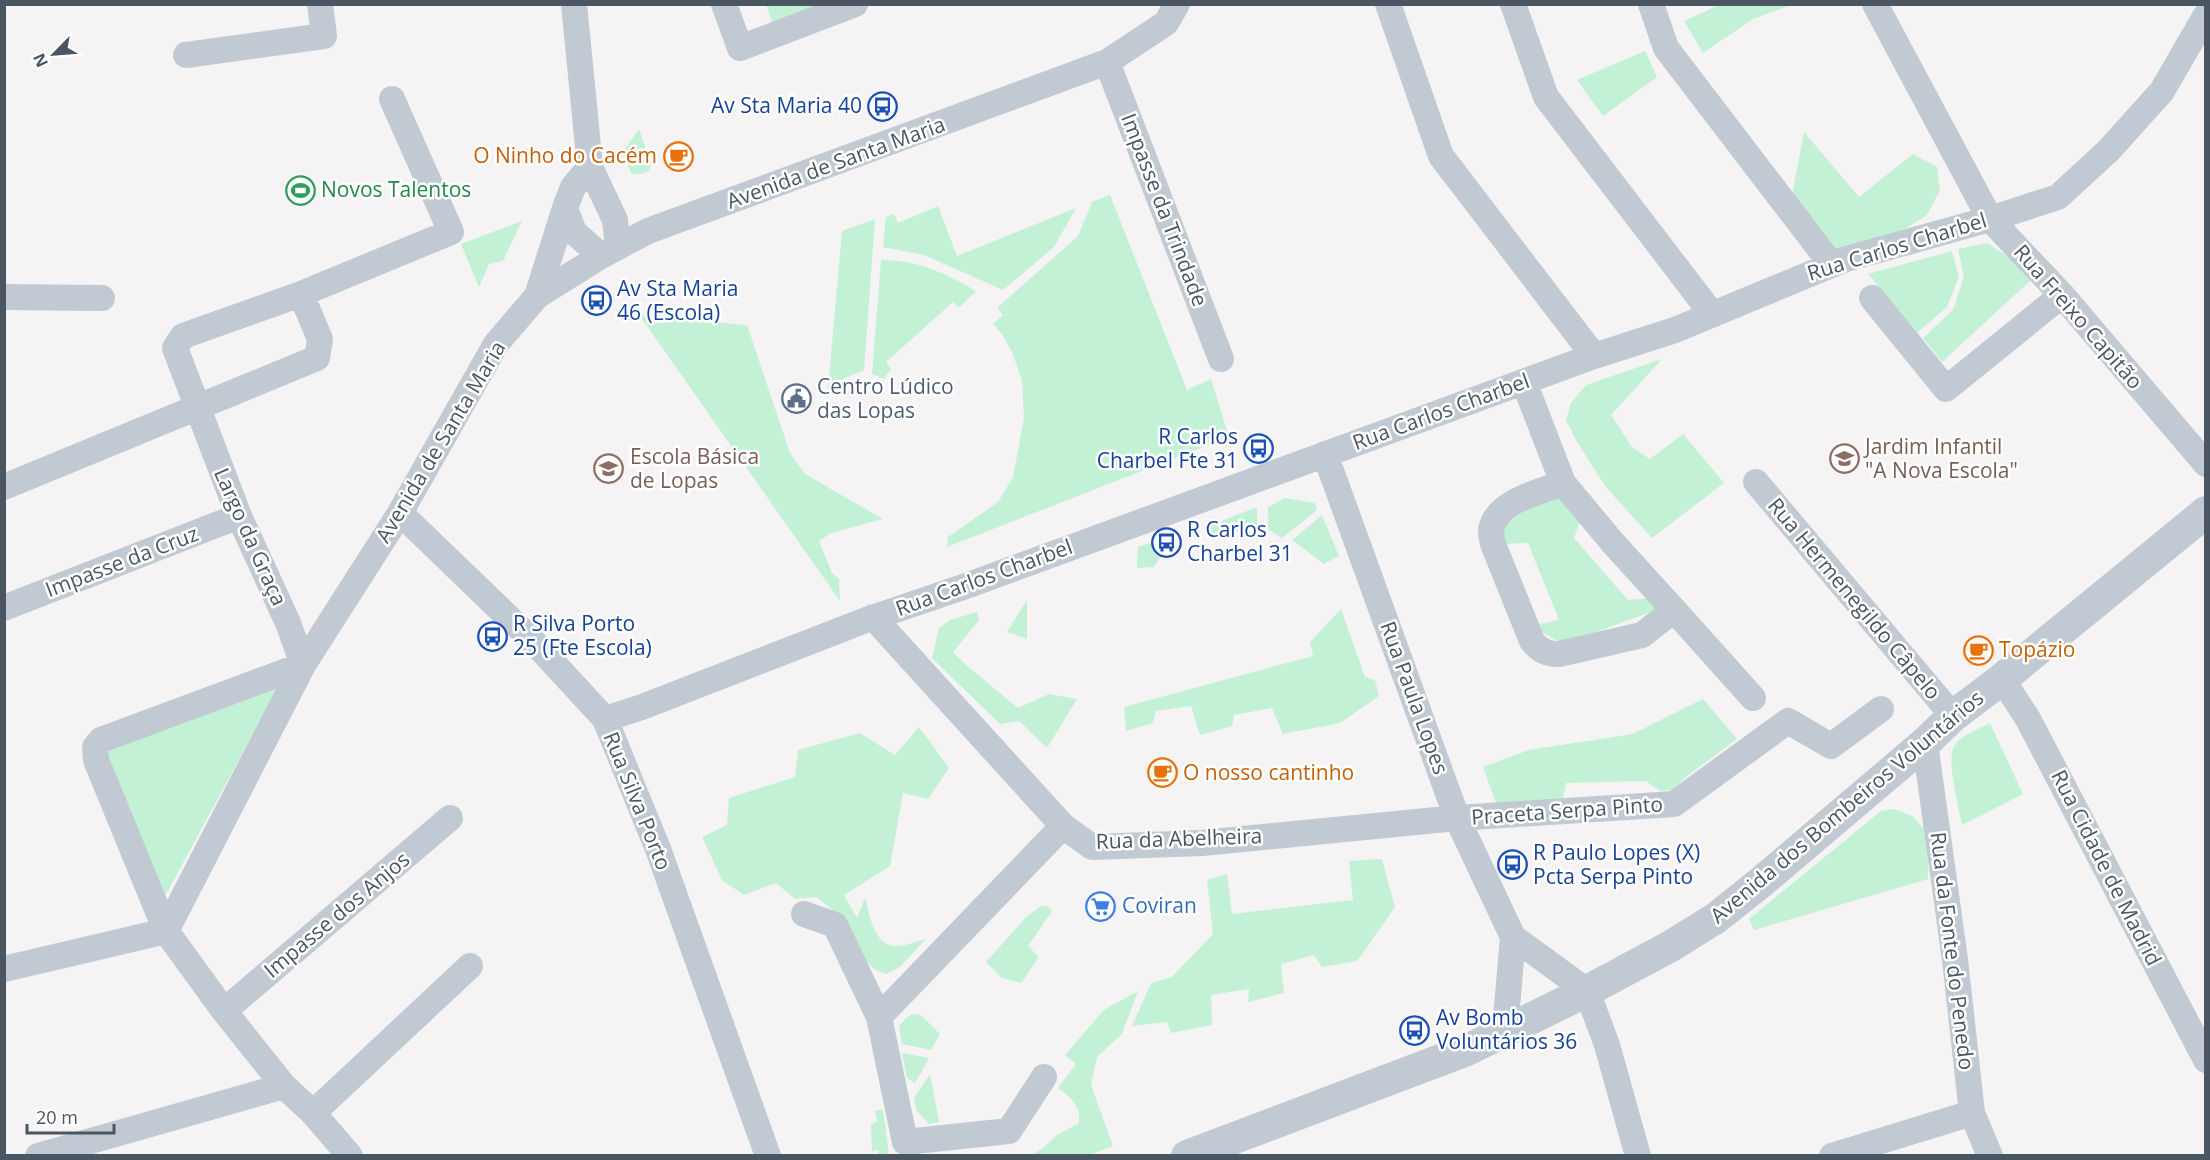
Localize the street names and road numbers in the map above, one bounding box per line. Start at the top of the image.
street label: Avenida de Santa Maria [723,109,949,215]
street label: Impasse da Trindade [1115,109,1215,310]
street label: Rua Carlos Charbel [1804,205,1990,287]
street label: Rua Freixo Capitão [2008,238,2149,395]
street label: Avenida de Santa Maria [369,335,512,548]
street label: Rua Carlos Charbel [1348,366,1533,456]
street label: Largo da Graça [208,463,294,610]
street label: Rua Hermenegildo Câpelo [1762,492,1947,705]
street label: Impasse da Cruz [41,519,202,603]
street label: Rua Carlos Charbel [891,532,1076,622]
street label: Rua Paula Lopes [1374,617,1456,778]
street label: Avenida dos Bombeiros Voluntários [1704,683,1989,929]
street label: Rua Silva Porto [597,727,678,874]
street label: Rua Cidade de Madrid [2045,765,2168,970]
street label: Praceta Serpa Pinto [1470,789,1664,831]
street label: Rua da Abelheira [1095,821,1263,855]
street label: Rua da Fonte do Penedo [1925,830,1981,1071]
street label: Impasse dos Anjos [258,845,415,983]

